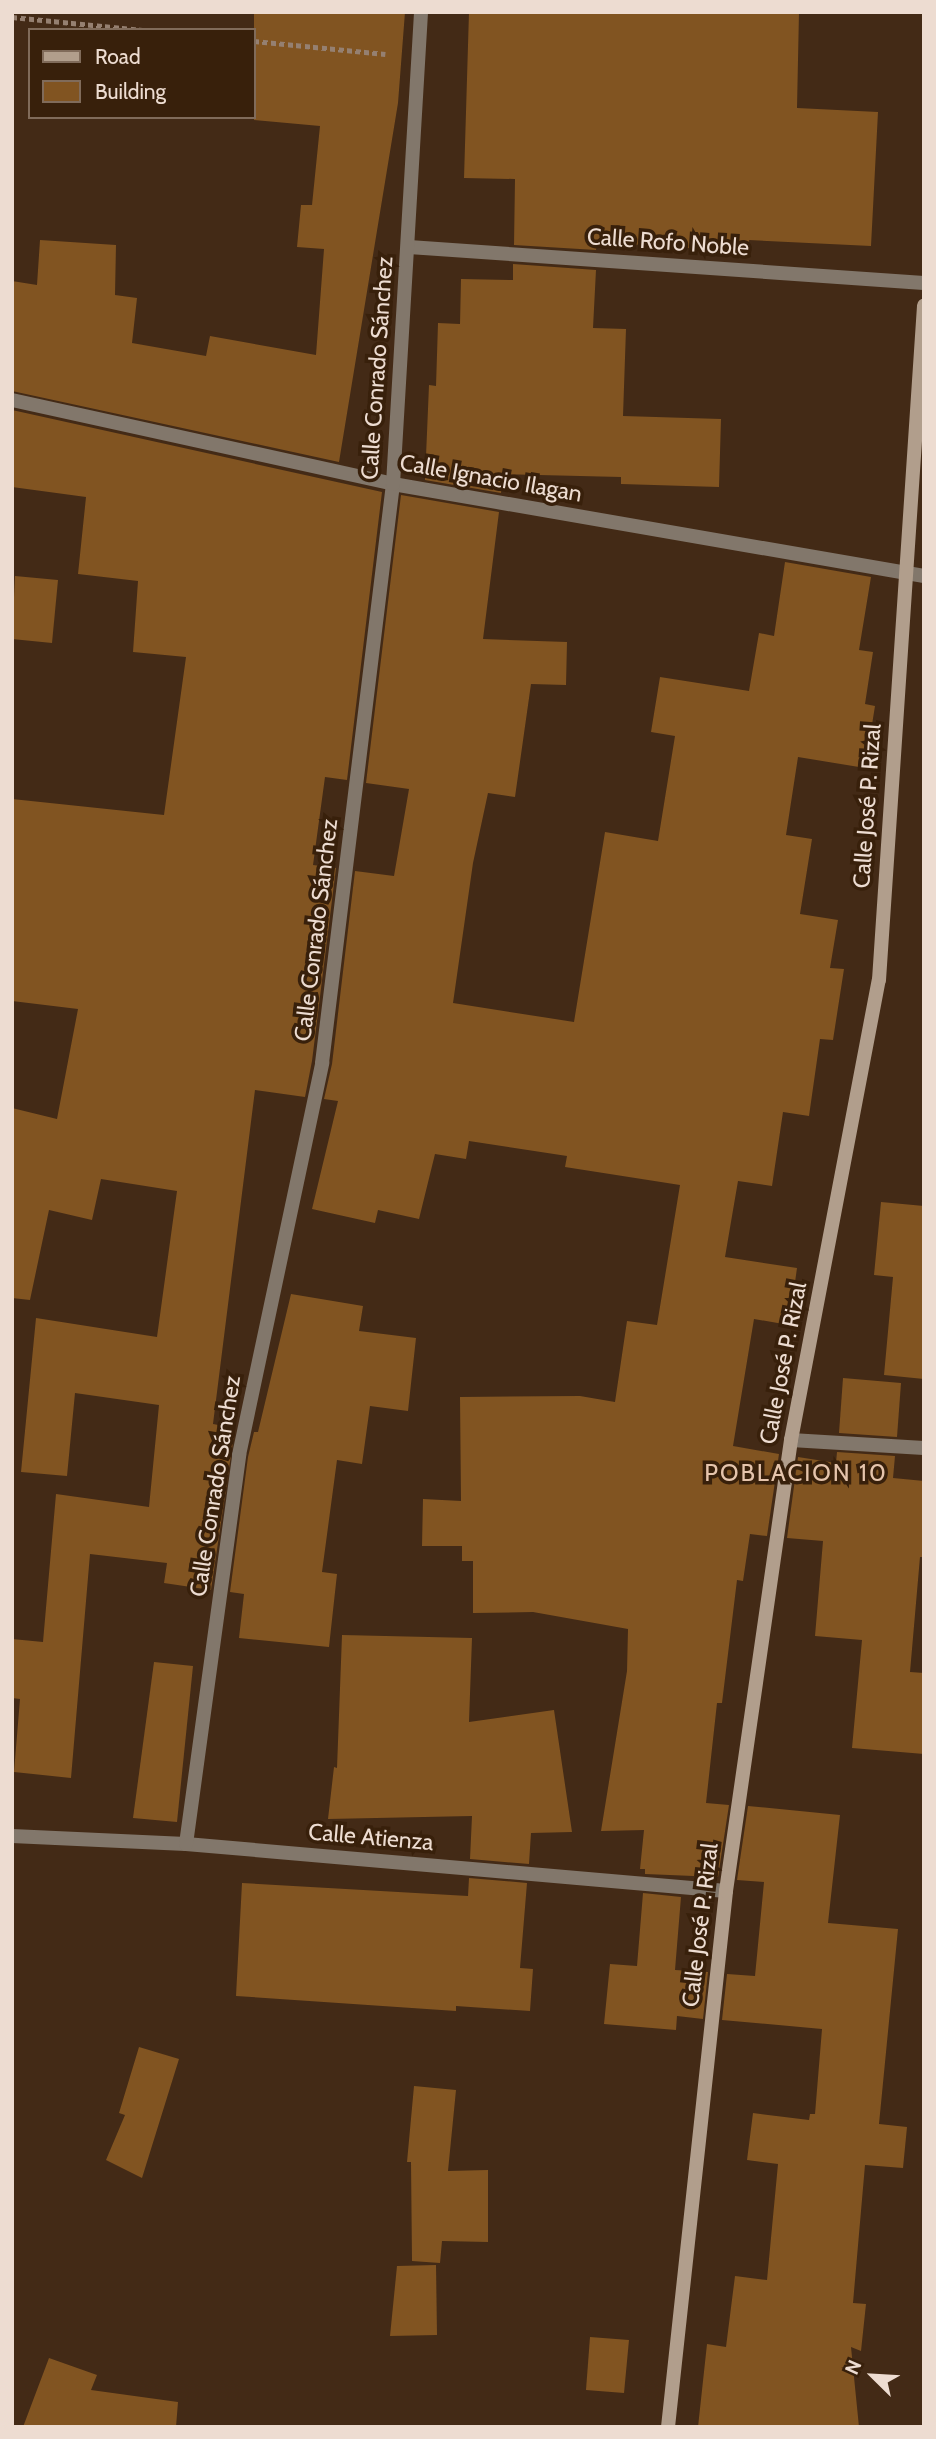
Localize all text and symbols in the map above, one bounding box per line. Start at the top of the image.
legend [28,28,256,119]
text: Road [95,44,141,69]
text: Building [95,79,166,104]
street label: Calle Rofo Noble [586,223,750,261]
street label: Calle Conrado Sánchez [355,255,399,481]
street label: Calle Ignacio Ilagan [398,448,584,508]
street label: Calle José P. Rizal [847,723,887,889]
street label: Calle Conrado Sánchez [289,817,343,1043]
street label: Calle José P. Rizal [754,1280,812,1446]
street label: Calle Conrado Sánchez [184,1373,246,1599]
district label: POBLACION 10 [706,1459,886,1487]
street label: Calle Atienza [307,1818,435,1856]
street label: Calle José P. Rizal [676,1842,724,2008]
north arrow [838,2341,908,2411]
text: N [840,2356,867,2378]

